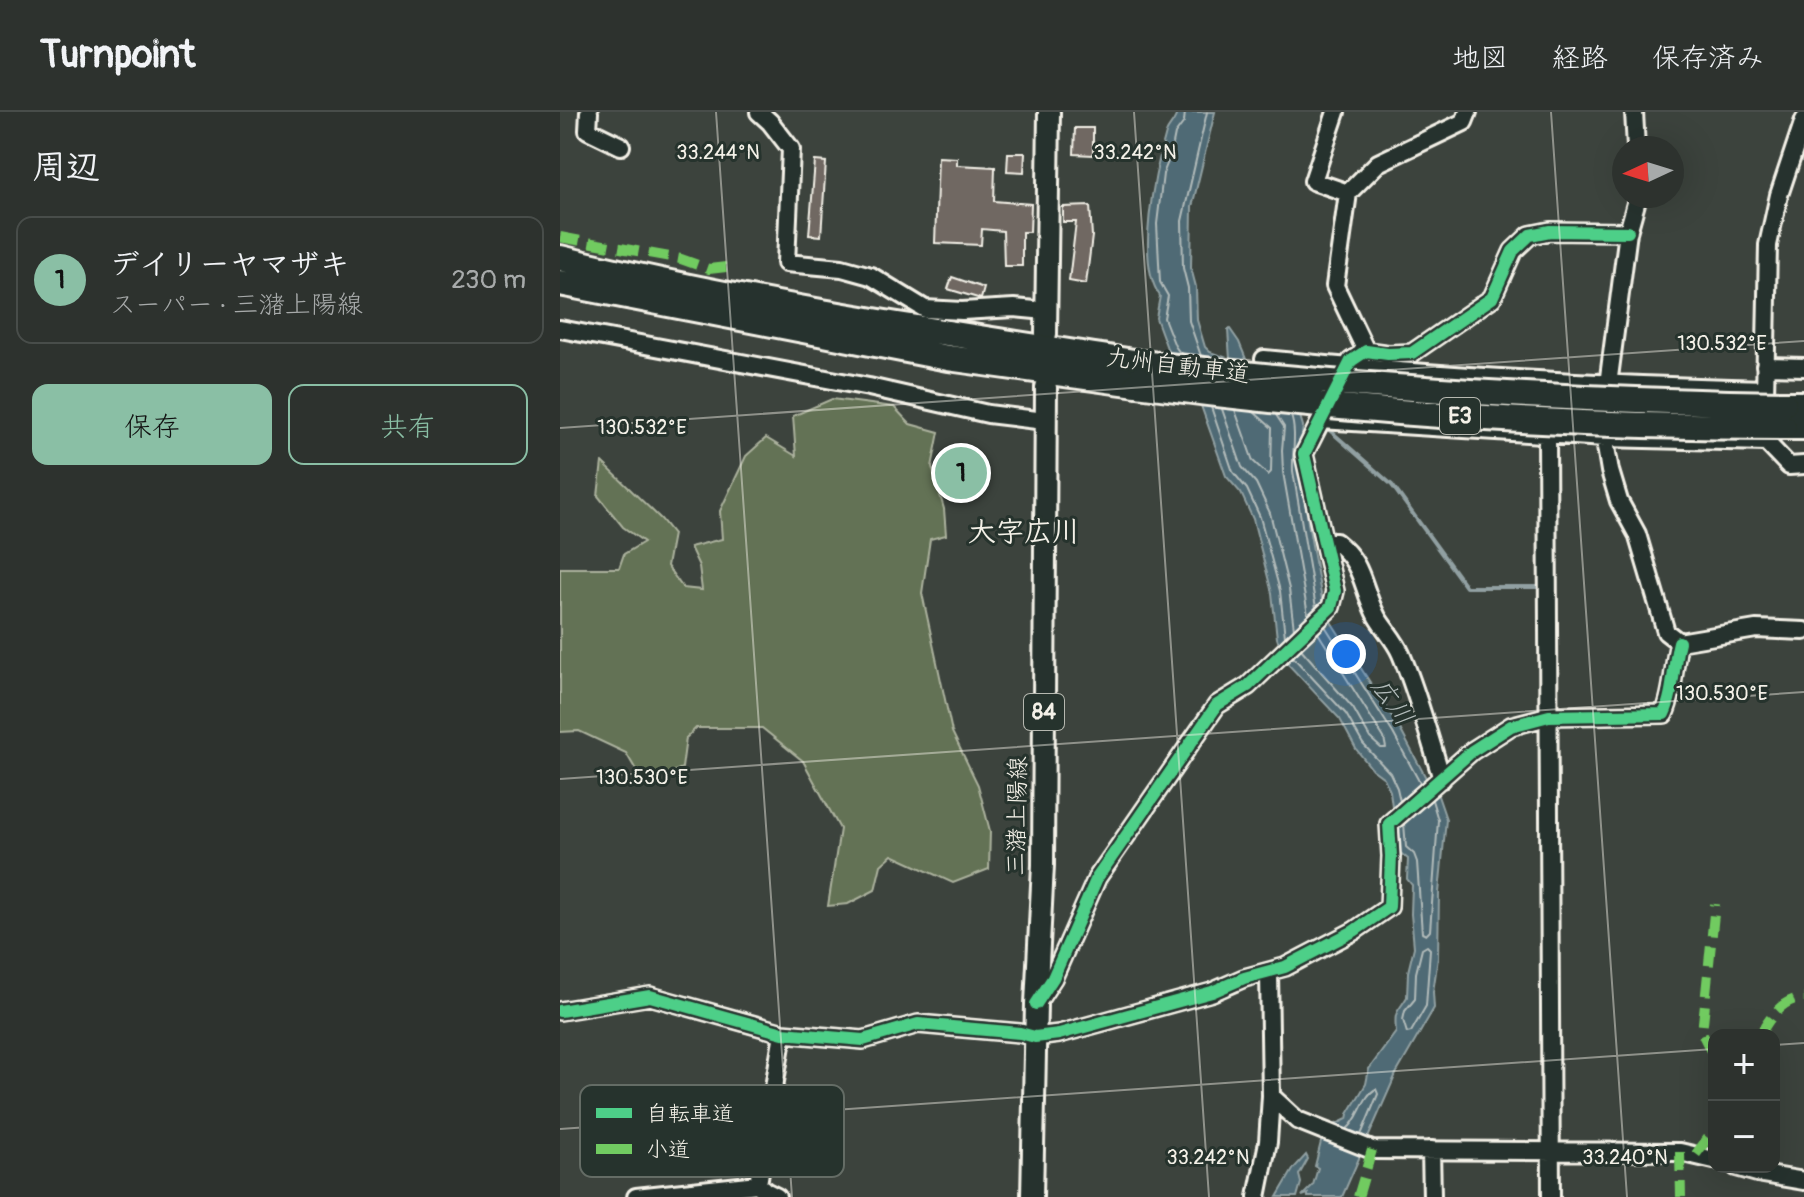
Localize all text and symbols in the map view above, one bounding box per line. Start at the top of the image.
text: Turnpoint [40,31,195,79]
text: 地図 [1452,41,1508,76]
text: 経路 [1552,41,1608,76]
text: 保存済み [1652,41,1764,76]
north arrow [1612,136,1684,208]
text: 33.244°N [676,140,760,165]
text: 33.242°N [1094,140,1176,165]
text: 周辺 [32,146,100,189]
text: デイリーヤマザキ [110,246,349,283]
text: 1 [55,264,65,296]
text: 230 m [451,264,526,296]
text: スーパー · 三潴上陽線 [110,289,363,321]
text: 130.532°E [1677,331,1767,356]
street label: 九州自動車道 [1105,343,1251,389]
button: 保存 [32,384,272,465]
button: 共有 [288,384,528,465]
road number: E3 [1440,398,1480,434]
text: 130.532°E [597,415,687,440]
pin: 1 [935,443,987,503]
district label: 大字広川 [968,515,1080,550]
your location [1326,634,1366,674]
water label: 広川 [1364,672,1420,732]
text: 130.530°E [1676,681,1768,706]
road number: 84 [1024,694,1064,730]
street label: 三潴上陽線 [1001,756,1033,876]
text: 130.530°E [596,765,688,790]
map controls [1708,1029,1780,1173]
button: + [1708,1029,1780,1101]
legend [580,1085,844,1177]
text: 自転車道 [646,1100,734,1128]
button: − [1708,1101,1780,1173]
text: 小道 [646,1136,690,1164]
text: 33.242°N [1167,1145,1249,1170]
text: 33.240°N [1582,1145,1668,1170]

